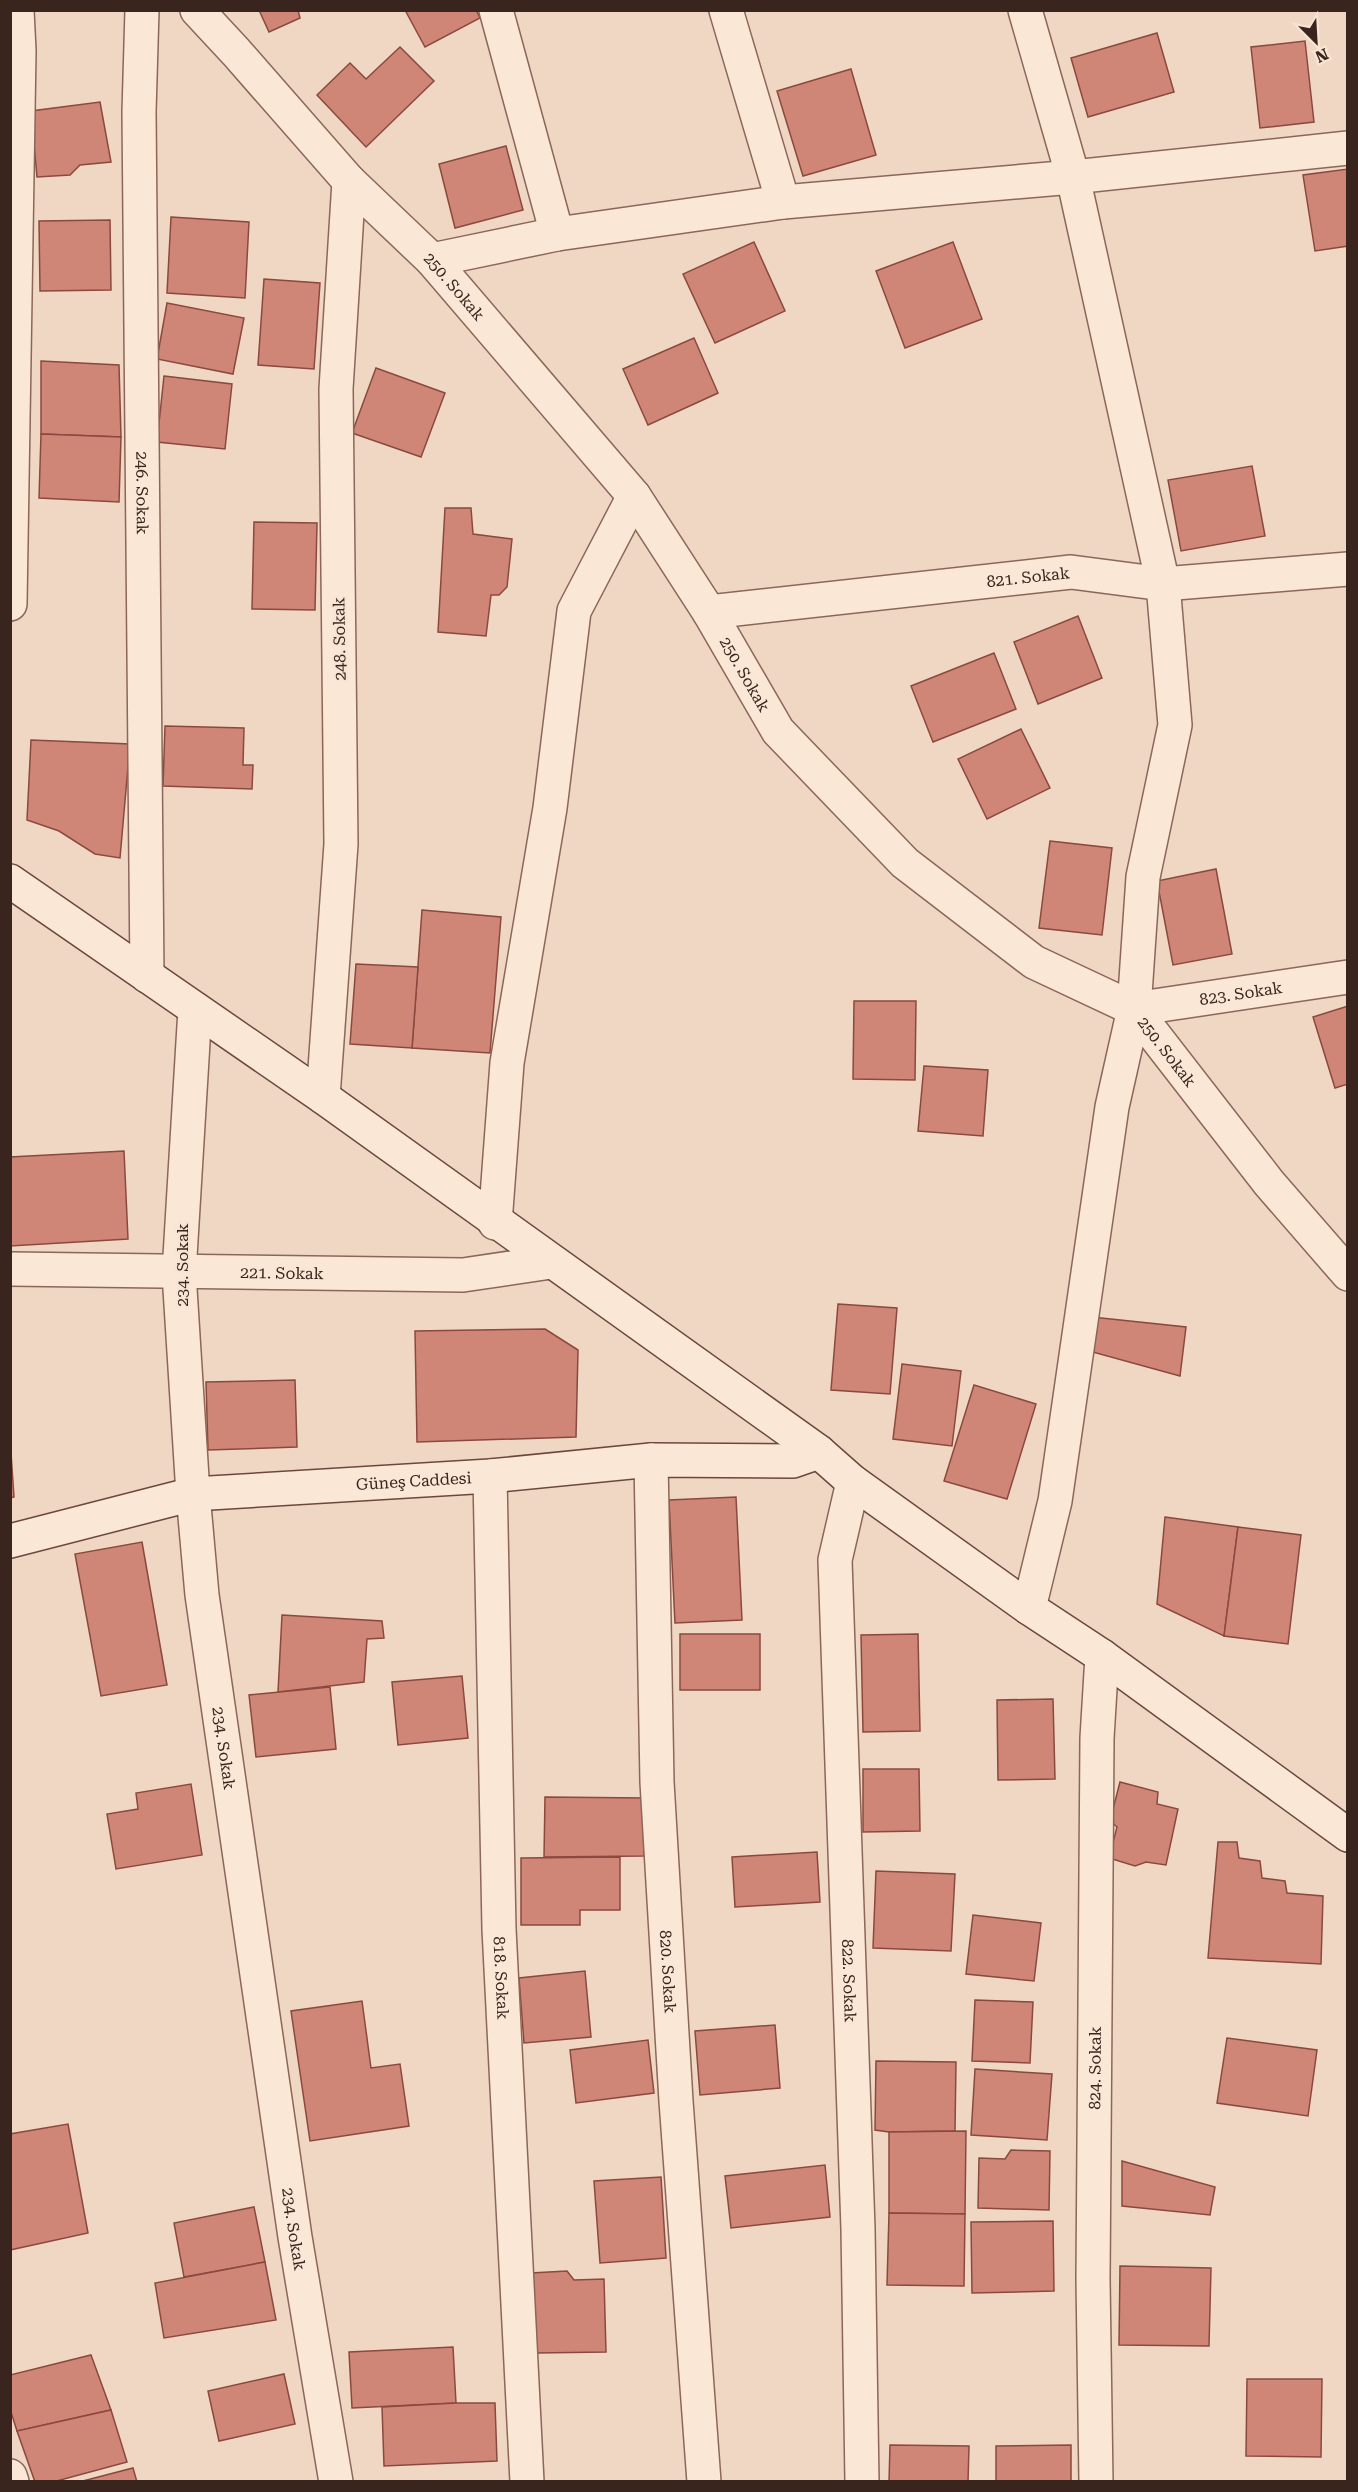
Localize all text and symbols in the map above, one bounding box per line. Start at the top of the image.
north arrow [1286,12,1346,72]
text: N [1312,44,1331,66]
street label: 250. Sokak [420,249,489,325]
street label: 246. Sokak [132,451,152,535]
street label: 821. Sokak [986,563,1071,591]
street label: 248. Sokak [329,597,350,681]
street label: 250. Sokak [715,633,774,715]
street label: 823. Sokak [1198,978,1284,1009]
street label: 250. Sokak [1134,1013,1200,1091]
street label: 234. Sokak [173,1223,192,1307]
street label: 221. Sokak [240,1263,324,1283]
street label: Güneş Caddesi [355,1468,472,1494]
street label: 234. Sokak [208,1705,239,1791]
street label: 820. Sokak [656,1929,680,2014]
street label: 818. Sokak [489,1936,513,2020]
street label: 822. Sokak [838,1939,860,2023]
street label: 824. Sokak [1085,2026,1105,2110]
street label: 234. Sokak [278,2186,309,2272]

